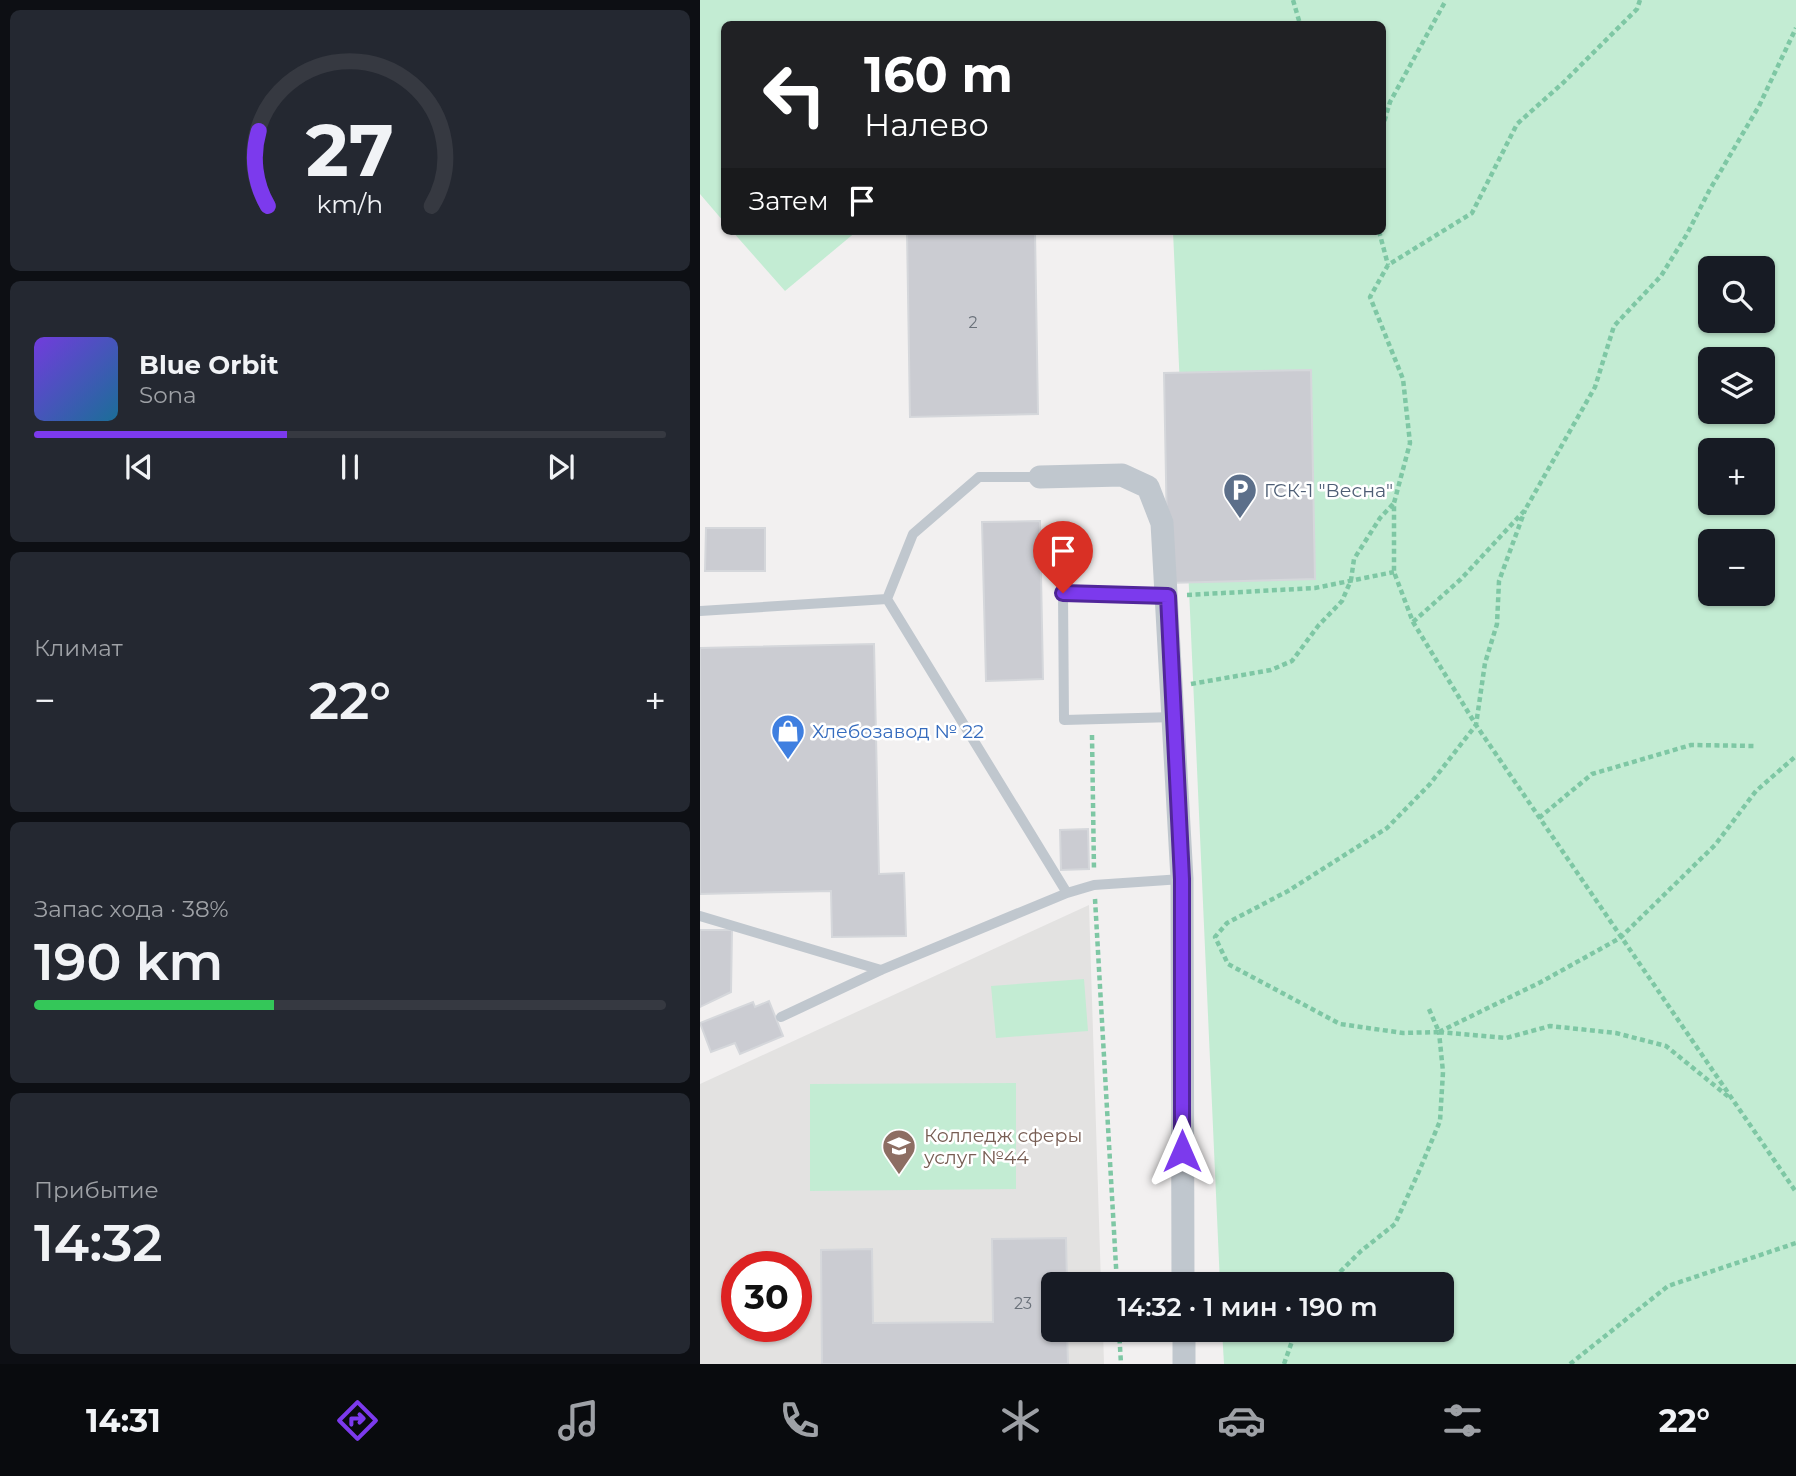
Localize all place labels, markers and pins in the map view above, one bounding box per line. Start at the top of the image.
parking icon: ГСК-1 "Весна" [1221,471,1259,520]
place label: ГСК-1 "Весна" [1264,479,1393,502]
pin [1033,521,1093,593]
shop icon: Хлебозавод № 22 [769,712,807,761]
place label: Хлебозавод № 22 [812,720,984,743]
place label: Колледж сферы услуг №44 [923,1124,1083,1169]
school or university icon: Колледж сферы услуг №44 [880,1127,918,1176]

